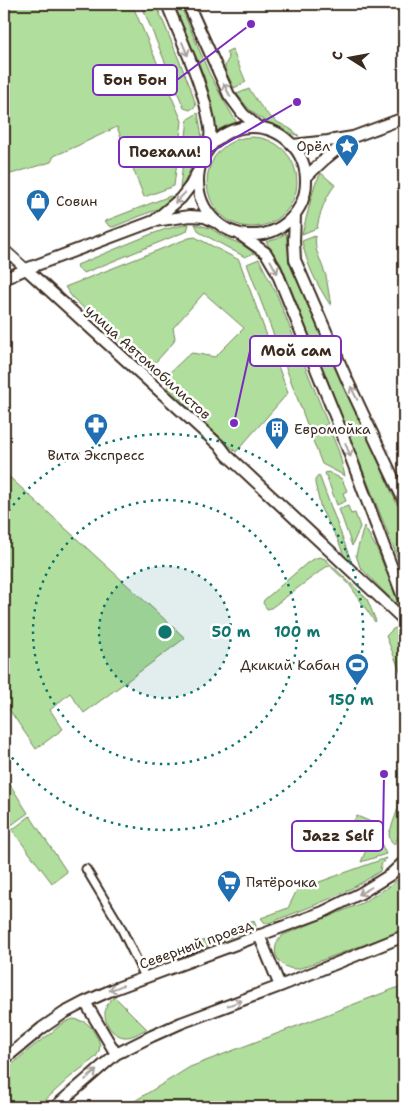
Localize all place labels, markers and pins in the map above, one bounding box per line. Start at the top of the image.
callout: Бон Бон [93,65,177,95]
place icon: Орёл [334,133,360,167]
callout: Поехали! [119,137,211,167]
place label: Орёл [296,137,330,155]
shop icon: Совин [25,188,51,222]
place label: Совин [56,192,98,210]
callout: Мой сам [250,336,341,366]
pharmacy icon: Вита Экспресс [83,412,109,446]
building icon: Евромойка [264,416,290,450]
place label: Евромойка [294,420,371,438]
place label: Вита Экспресс [47,446,145,464]
centre of rings [156,623,174,641]
sports icon: Дкикий Кабан [344,652,370,686]
place label: Дкикий Кабан [240,656,340,674]
callout: Jazz Self [292,821,383,851]
supermarket icon: Пятёрочка [216,869,242,903]
place label: Пятёрочка [246,873,317,891]

